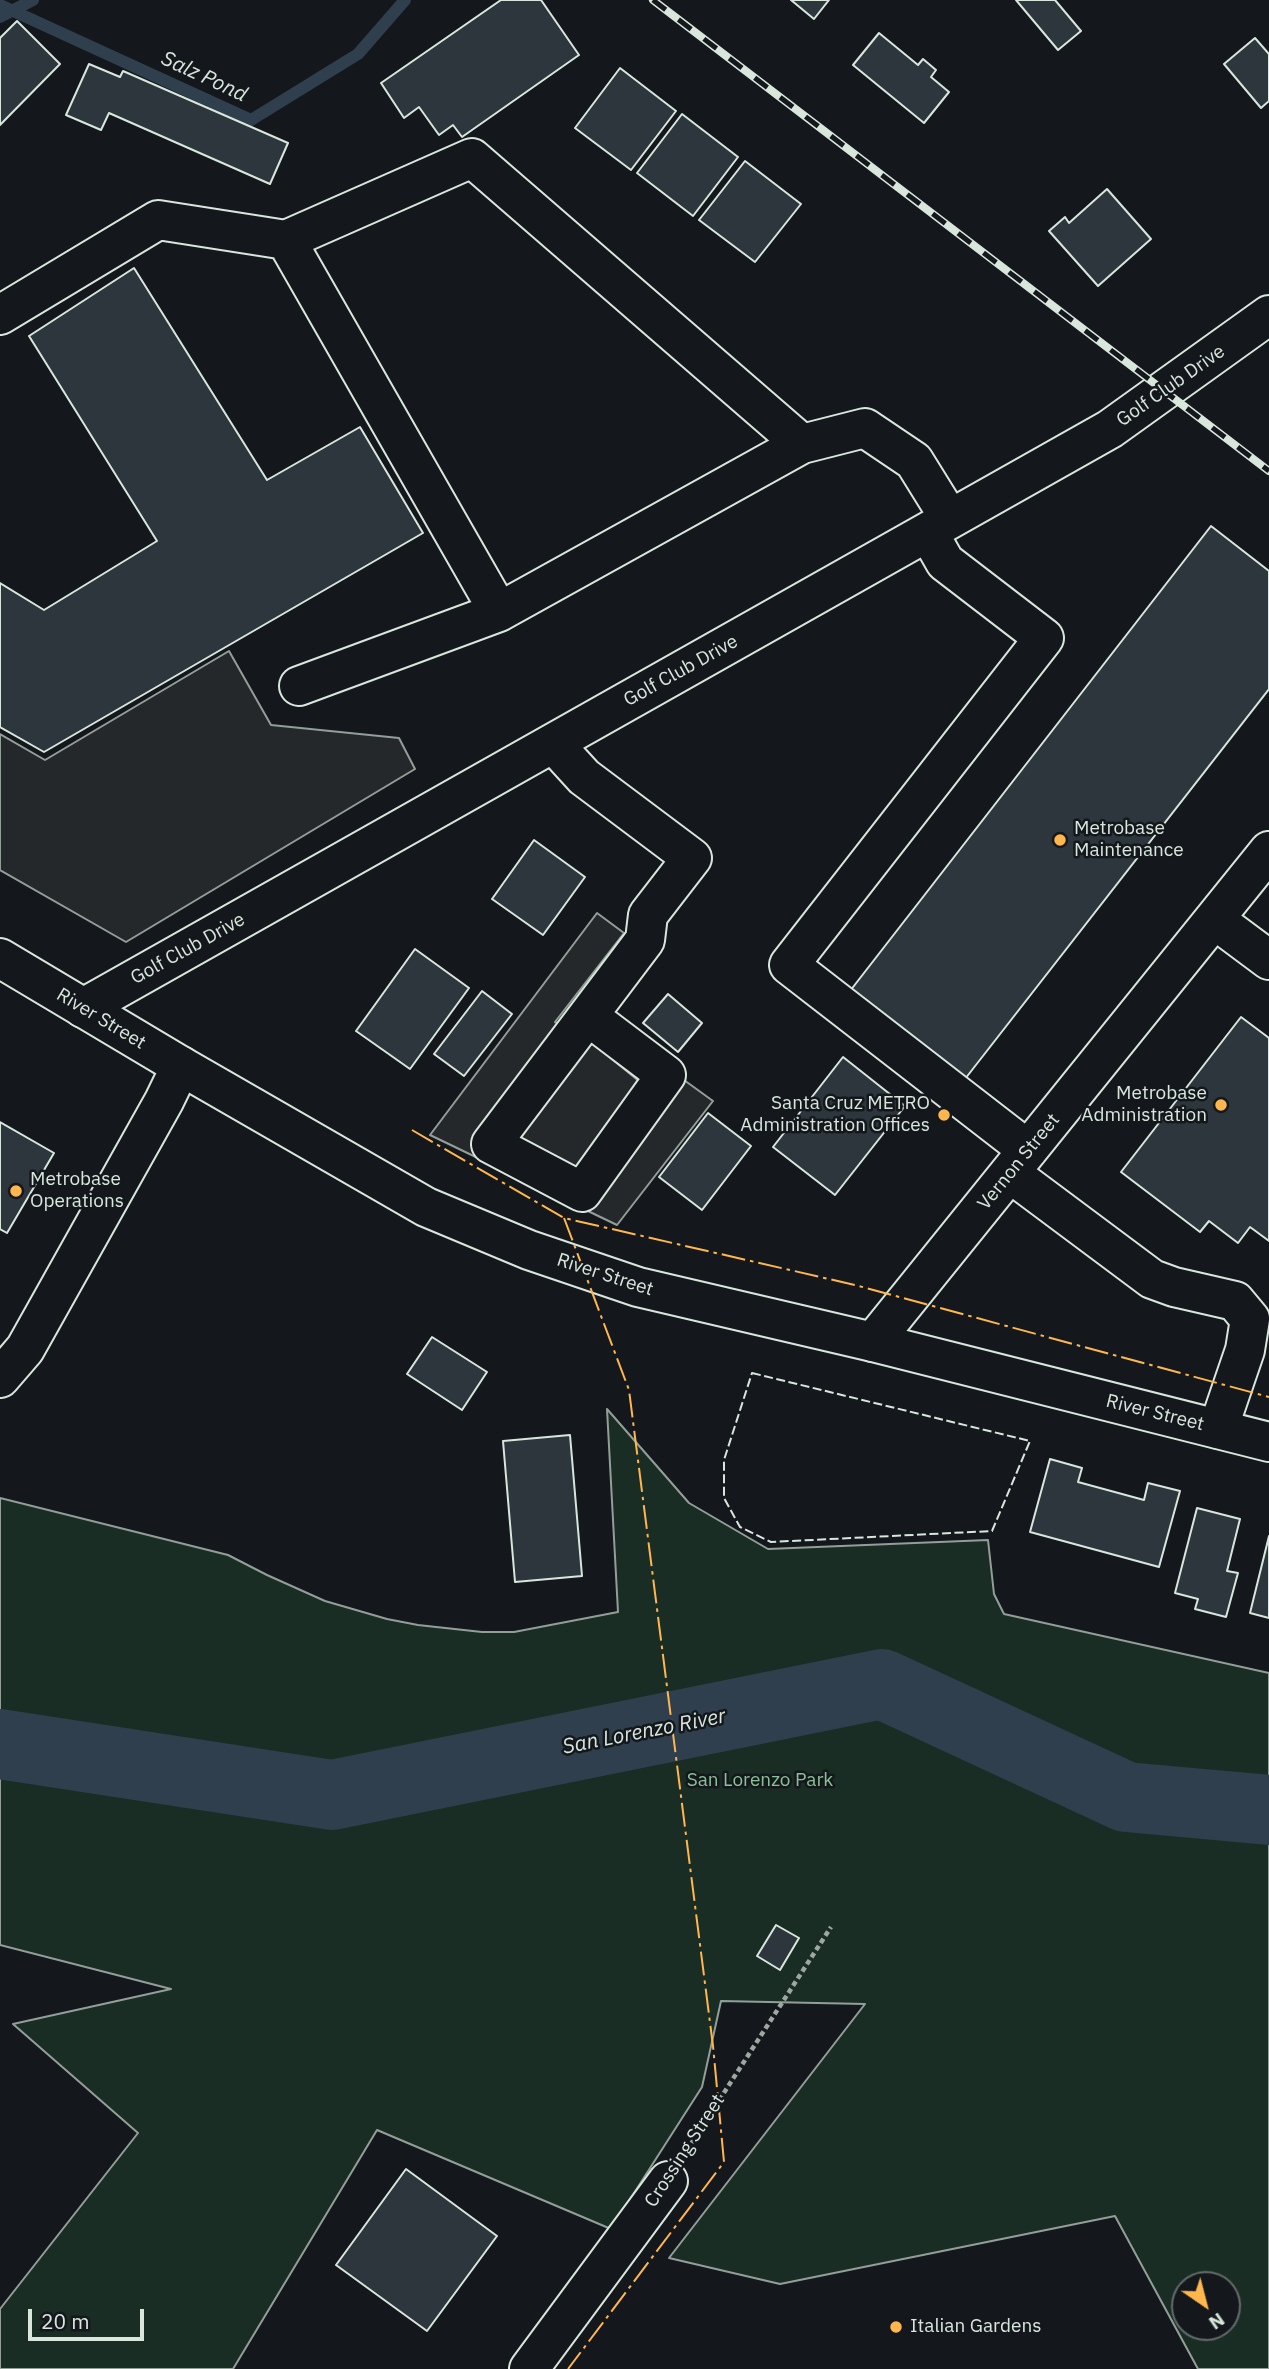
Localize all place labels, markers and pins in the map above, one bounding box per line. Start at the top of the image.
place label: Metrobase Maintenance [1074,818,1184,862]
marker: Metrobase Maintenance [1052,832,1068,848]
place label: Metrobase Administration [1081,1083,1207,1127]
place label: Santa Cruz METRO Administration Offices [740,1093,930,1137]
marker: Metrobase Administration [1213,1097,1229,1113]
marker: Santa Cruz METRO Administration Offices [936,1107,952,1123]
place label: Metrobase Operations [30,1169,124,1213]
marker: Metrobase Operations [8,1183,24,1199]
place label: Italian Gardens [910,2316,1041,2338]
marker: Italian Gardens [888,2319,904,2335]

